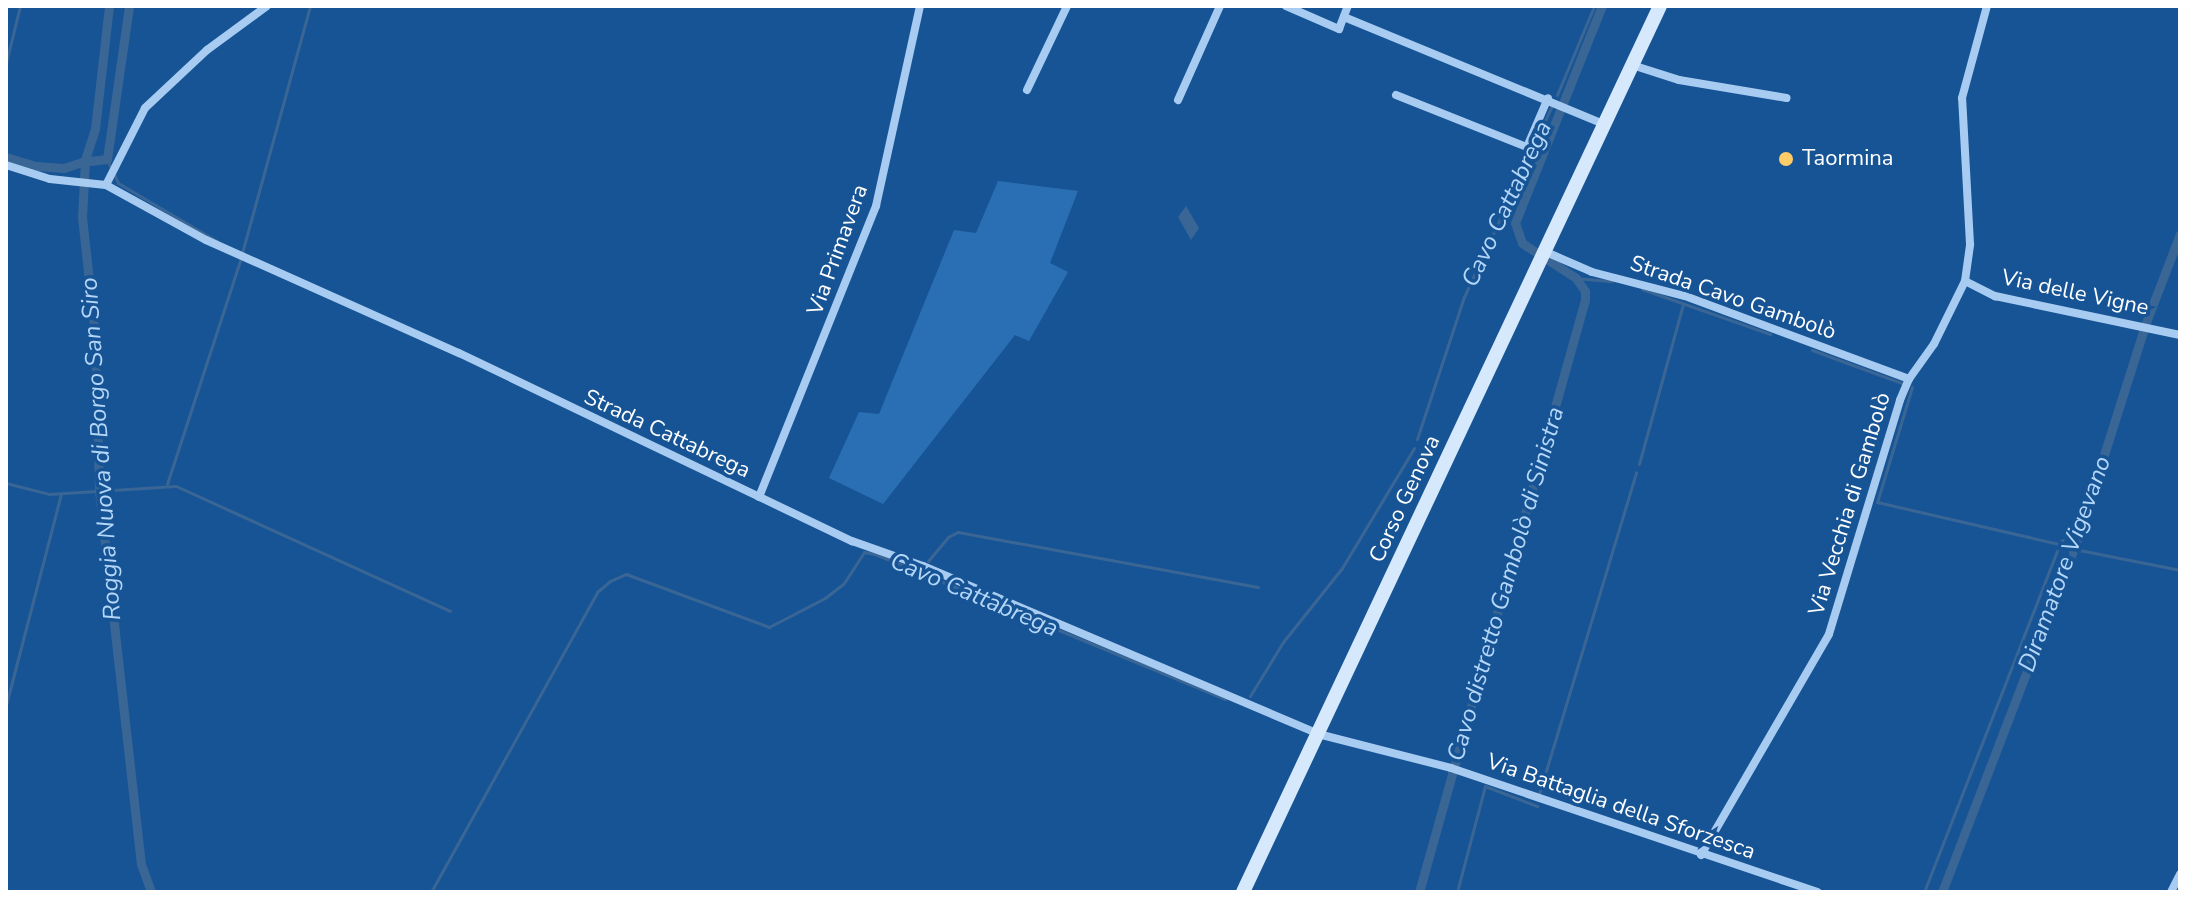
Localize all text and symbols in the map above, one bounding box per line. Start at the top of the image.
water label: Cavo Cattabrega [1456,116,1558,292]
place label: Taormina [1802,146,1893,172]
marker: Taormina [1777,150,1795,168]
street label: Via Primavera [802,181,874,319]
street label: Strada Cavo Gambolò [1627,250,1839,346]
street label: Via delle Vigne [1999,265,2151,321]
water label: Roggia Nuova di Borgo San Siro [75,277,127,621]
street label: Strada Cattabrega [580,384,754,484]
street label: Via Vecchia di Gambolò [1803,389,1897,619]
water label: Cavo distretto Gambolò di Sinistra [1442,403,1570,765]
street label: Corso Genova [1364,431,1446,567]
water label: Diramatore Vigevano [2013,452,2117,676]
water label: Cavo Cattabrega [886,547,1062,643]
street label: Via Battaglia della Sforzesca [1483,749,1759,865]

